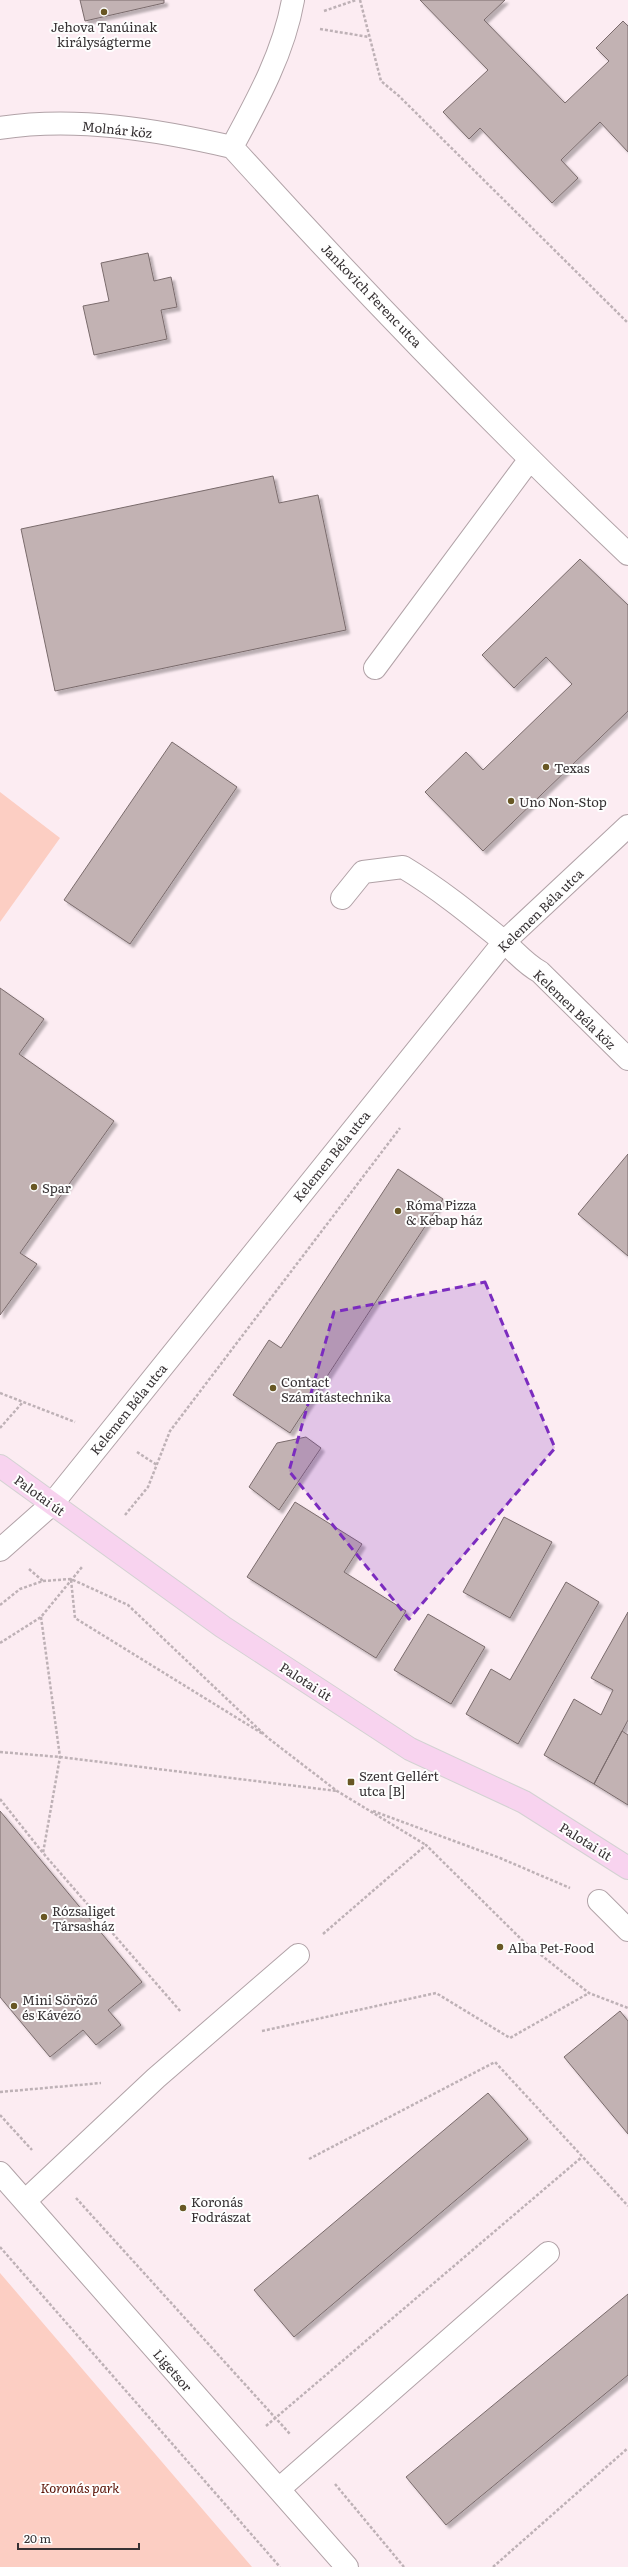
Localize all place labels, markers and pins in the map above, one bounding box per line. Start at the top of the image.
marker: Jehova Tanúinak királyságterme [99,7,109,17]
place label: Jehova Tanúinak királyságterme [51,17,158,51]
place label: Texas [554,758,590,777]
marker: Texas [541,762,551,772]
place label: Uno Non-Stop [519,792,607,811]
marker: Uno Non-Stop [506,796,516,806]
place label: Spar [42,1178,72,1197]
marker: Spar [29,1182,39,1192]
place label: Róma Pizza & Kebap ház [406,1195,482,1229]
marker: Róma Pizza & Kebap ház [393,1206,403,1216]
place label: Contact Számítástechnika [281,1372,391,1406]
marker: Contact Számítástechnika [268,1383,278,1393]
place label: Szent Gellért utca [B] [359,1766,439,1800]
marker: Szent Gellért utca [B] [346,1777,356,1787]
place label: Rózsaliget Társasház [52,1901,116,1935]
marker: Rózsaliget Társasház [39,1912,49,1922]
place label: Alba Pet-Food [508,1938,594,1957]
marker: Alba Pet-Food [495,1942,505,1952]
place label: Mini Söröző és Kávézó [22,1990,98,2024]
marker: Mini Söröző és Kávézó [9,2001,19,2011]
place label: Koronás Fodrászat [191,2192,252,2226]
marker: Koronás Fodrászat [178,2203,188,2213]

